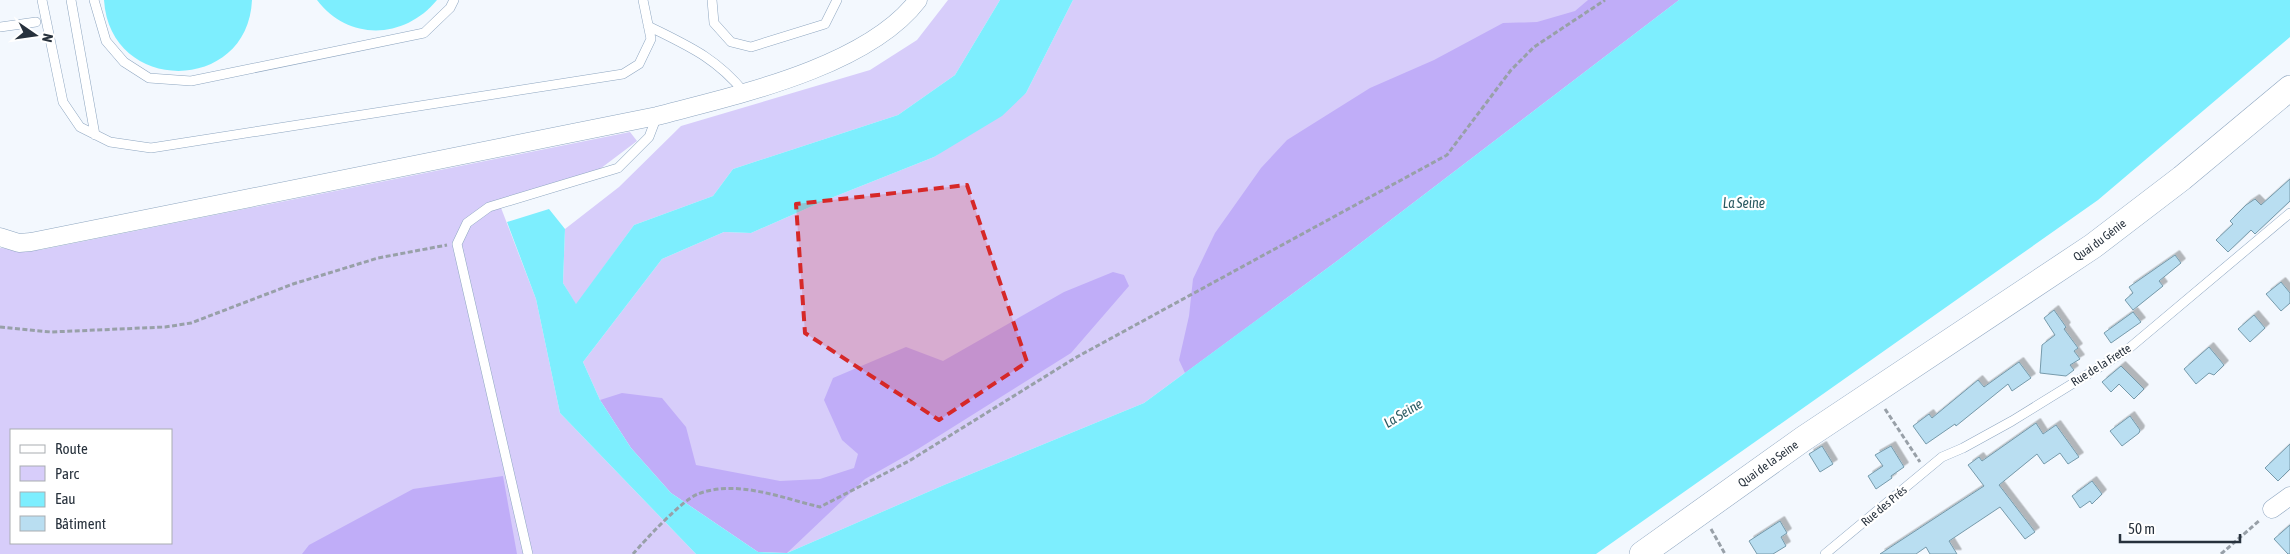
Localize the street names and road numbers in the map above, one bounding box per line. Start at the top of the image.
street label: Quai du Génie [2071,216,2129,264]
street label: Rue de la Frette [2068,341,2134,389]
street label: Quai de la Seine [1735,438,1801,490]
street label: Rue des Prés [1858,483,1910,529]

